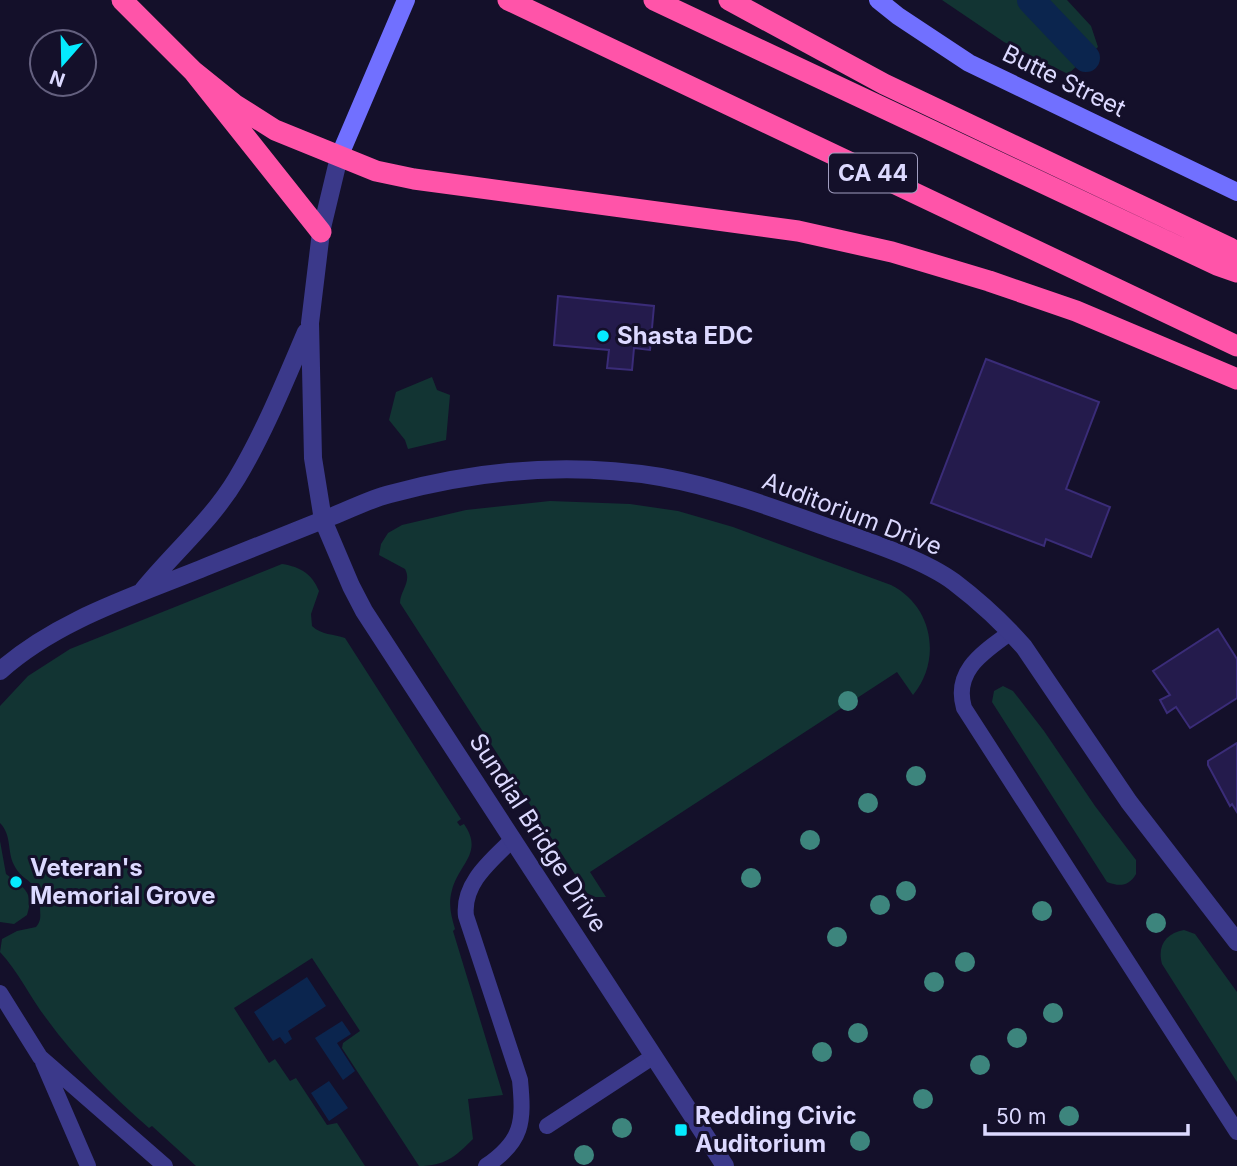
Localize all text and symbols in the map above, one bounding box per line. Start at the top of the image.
north arrow [28,28,98,98]
street label: Butte Street [998,38,1131,123]
text: N [47,65,68,92]
road number: CA 44 [829,154,917,192]
place label: Shasta EDC [617,321,753,350]
marker: Shasta EDC [595,328,611,344]
street label: Auditorium Drive [758,466,946,561]
street label: Sundial Bridge Drive [463,728,613,937]
place label: Veteran's Memorial Grove [30,853,216,910]
marker: Veteran's Memorial Grove [8,874,24,890]
scale bar [985,1092,1188,1136]
place label: Redding Civic Auditorium [695,1101,857,1158]
text: 50 m [996,1104,1046,1129]
marker: Redding Civic Auditorium [673,1122,689,1138]

